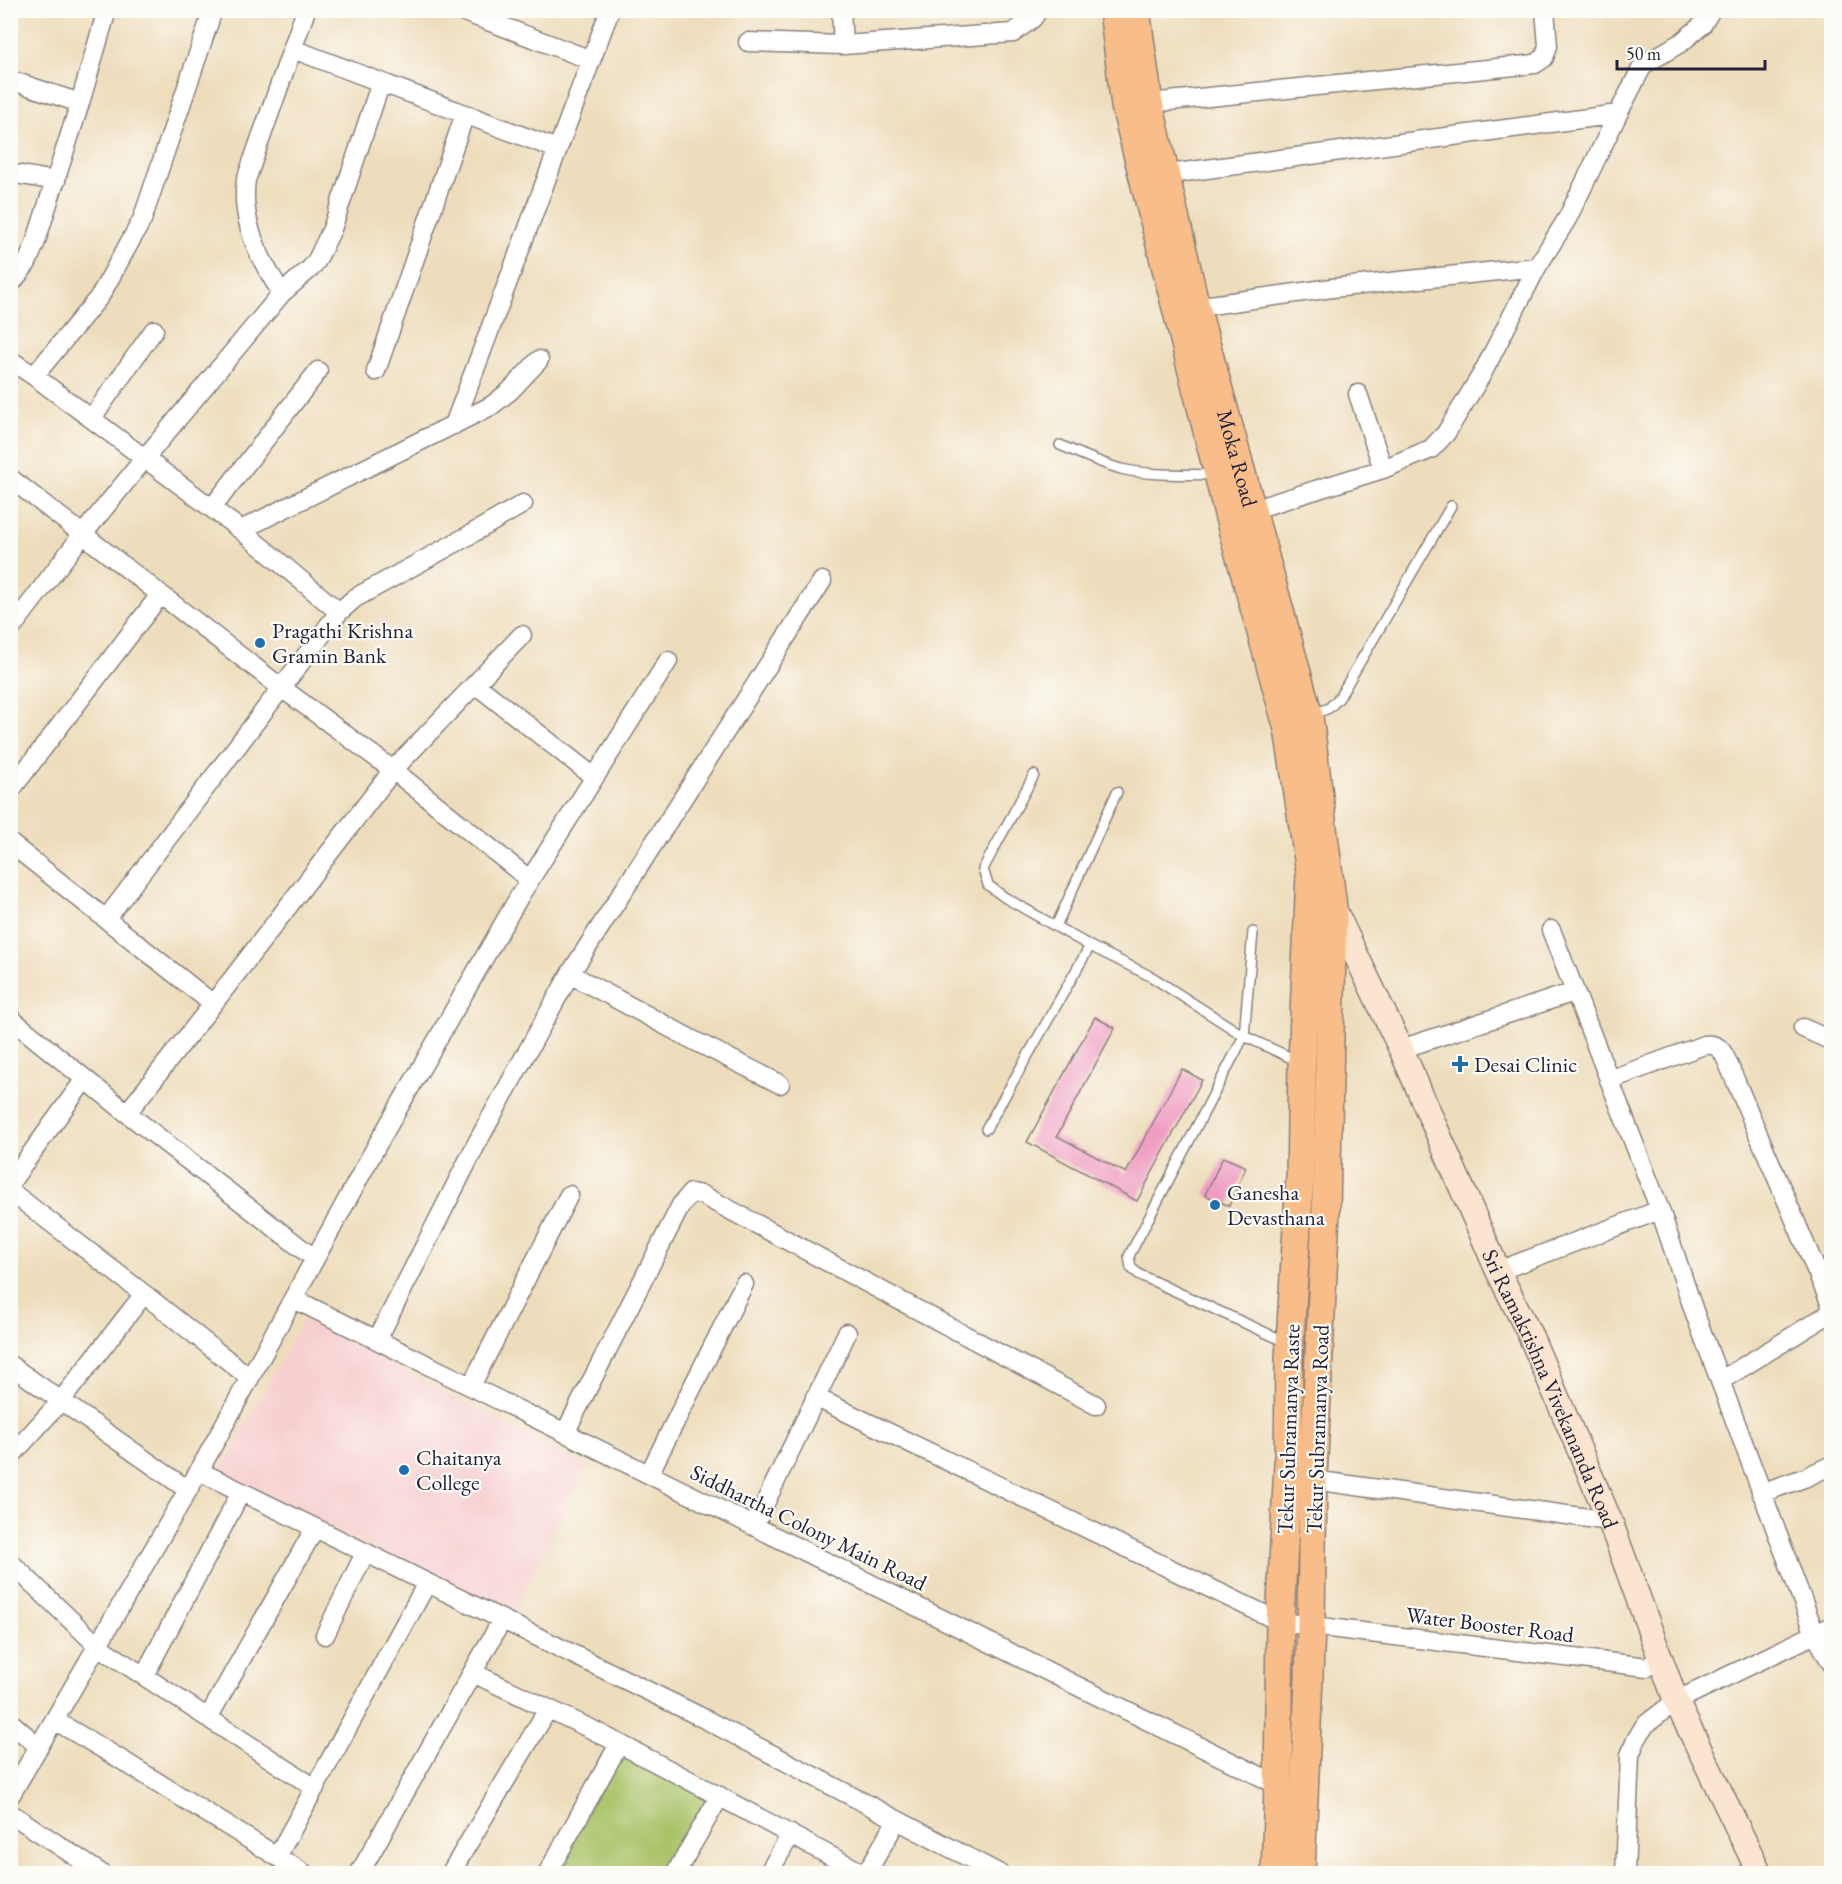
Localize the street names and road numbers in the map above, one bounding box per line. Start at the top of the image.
street label: Moka Road [1210,406,1265,511]
street label: Sri Ramakrishna Vivekananda Road [1475,1245,1626,1533]
street label: Tekur Subramanya Raste [1270,1323,1307,1535]
street label: Tekur Subramanya Road [1299,1323,1336,1534]
street label: Siddhartha Colony Main Road [686,1458,933,1598]
street label: Water Booster Road [1404,1600,1576,1649]

